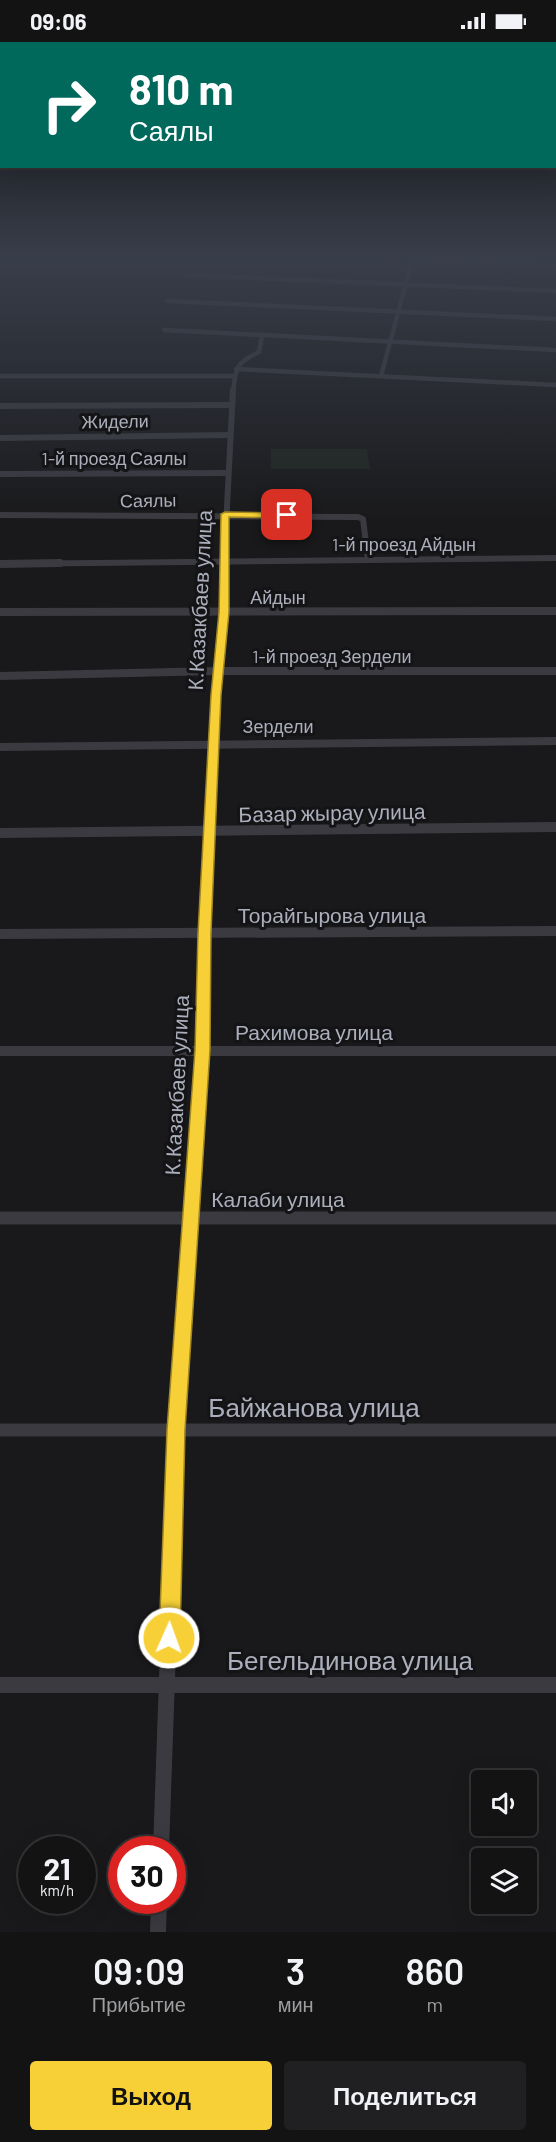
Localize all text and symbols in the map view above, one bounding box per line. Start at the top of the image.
text: 09:06 [30,8,87,34]
text: 810 m [129,63,234,113]
icon: right [30,66,108,144]
text: Саялы [129,114,214,146]
street label: Жидели [81,409,149,433]
street label: 1-й проезд Саялы [42,447,186,469]
street label: Саялы [120,489,176,511]
pin [261,489,312,540]
icon: arrive [270,498,303,531]
street label: К.Казакбаев улица [182,509,216,691]
street label: 1-й проезд Айдын [332,533,476,555]
street label: Айдын [250,586,306,608]
street label: 1-й проезд Зердели [252,645,412,667]
street label: Зердели [243,715,313,737]
street label: Базар жырау улица [238,798,426,826]
street label: Торайгырова улица [238,902,427,927]
street label: К.Казакбаев улица [159,994,193,1176]
street label: Рахимова улица [235,1019,393,1044]
street label: Калаби улица [211,1186,345,1211]
street label: Байжанова улица [208,1391,420,1422]
position arrow [137,1606,201,1670]
street label: Бегельдинова улица [227,1644,473,1675]
map controls [471,1770,537,1914]
button: sound [471,1770,537,1836]
speed limit sign: 30 [108,1836,186,1914]
button: layers [471,1848,537,1914]
text: 21 [43,1850,71,1886]
text: km/h [40,1881,74,1899]
text: 09:09 [93,1949,185,1992]
text: 3 [286,1949,305,1992]
text: 860 [405,1949,464,1992]
text: Прибытие [92,1992,186,2016]
text: мин [278,1992,314,2016]
text: m [427,1992,443,2016]
button: Выход [30,2061,272,2130]
button: Поделиться [284,2061,526,2130]

